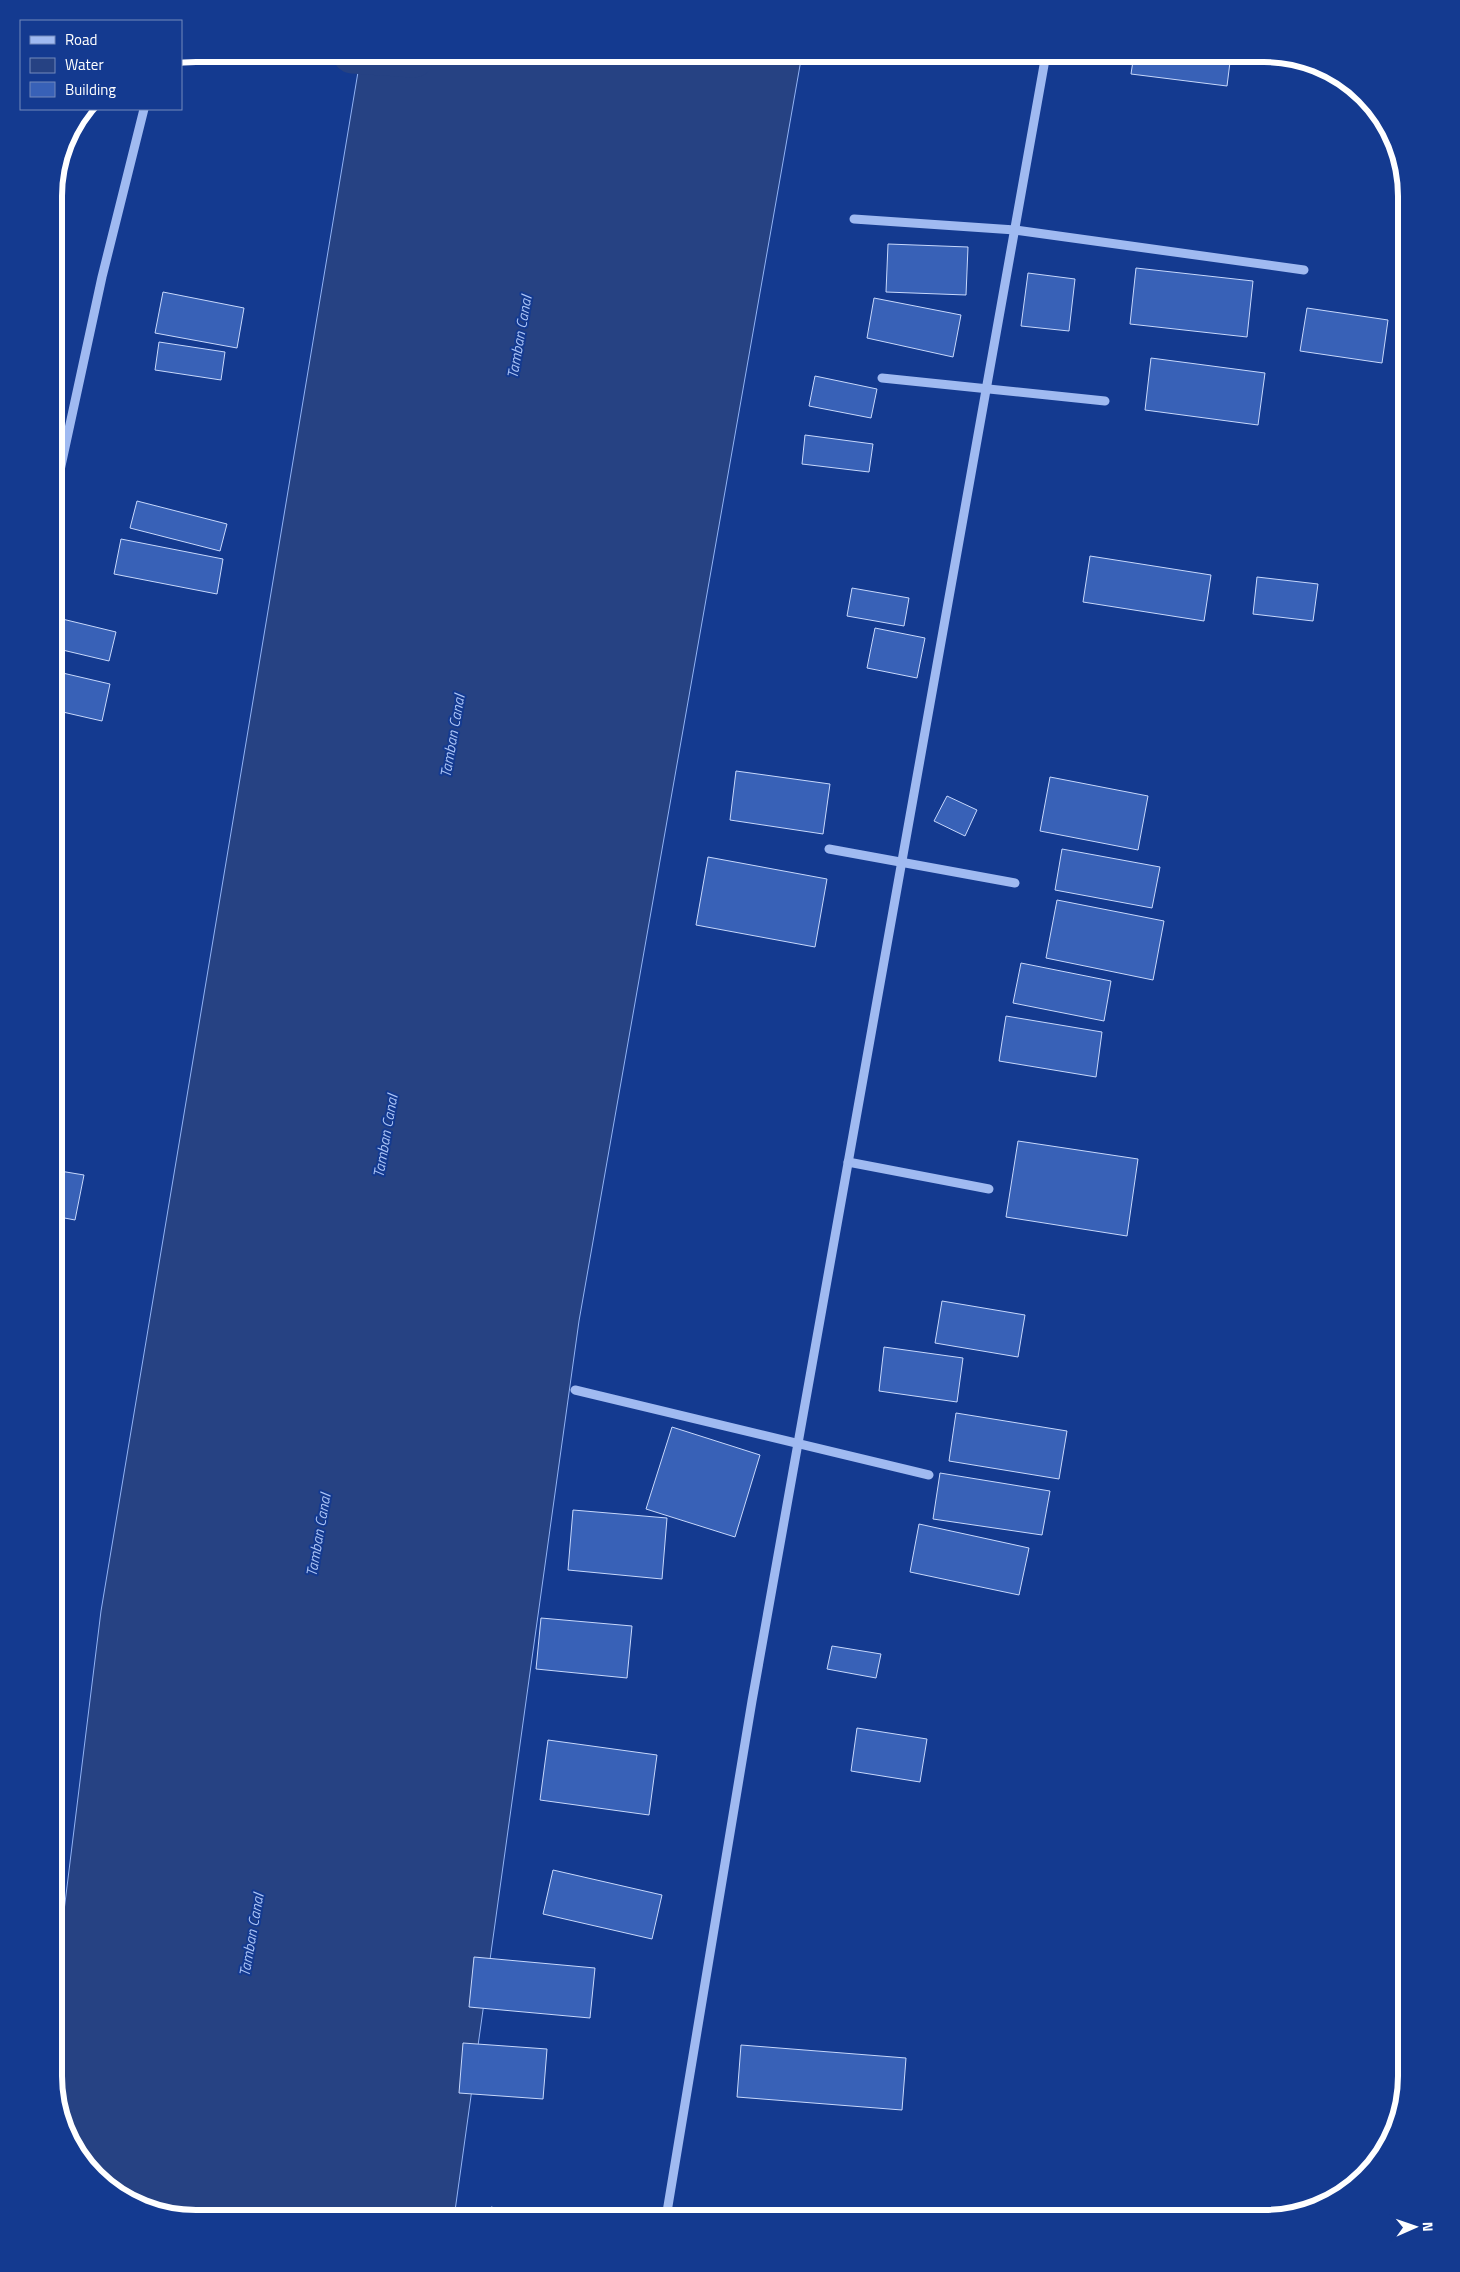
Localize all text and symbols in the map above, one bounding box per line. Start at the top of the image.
legend [20,20,182,110]
text: Road [65,28,97,51]
text: Water [65,53,104,76]
text: Building [65,78,116,101]
water label: Tamban Canal [500,292,538,380]
water label: Tamban Canal [433,691,471,779]
water label: Tamban Canal [366,1091,404,1179]
water label: Tamban Canal [299,1490,337,1578]
water label: Tamban Canal [232,1890,270,1978]
north arrow [1390,2202,1440,2252]
text: N [1418,2221,1439,2232]

